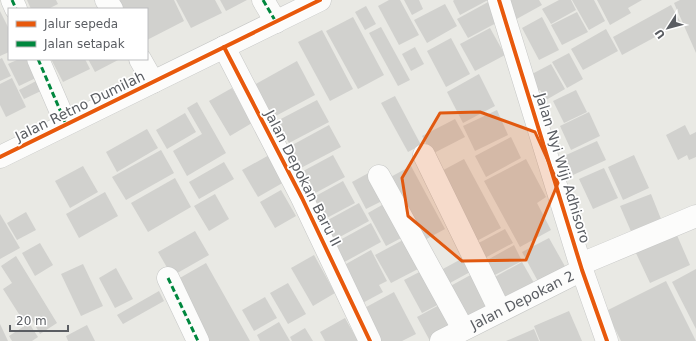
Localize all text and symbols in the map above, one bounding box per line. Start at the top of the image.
legend [8,8,148,60]
north arrow [648,8,688,48]
text: Jalur sepeda [43,17,118,31]
text: U [652,26,668,41]
text: Jalan setapak [43,37,125,51]
street label: Jalan Retno Dumilah [12,68,147,145]
street label: Jalan Nyi Wiji Adhisoro [532,90,593,245]
street label: Jalan Depokan Baru II [261,106,344,249]
street label: Jalan Depokan 2 [467,267,577,333]
scale bar [10,307,68,333]
text: 20 m [16,314,47,328]

